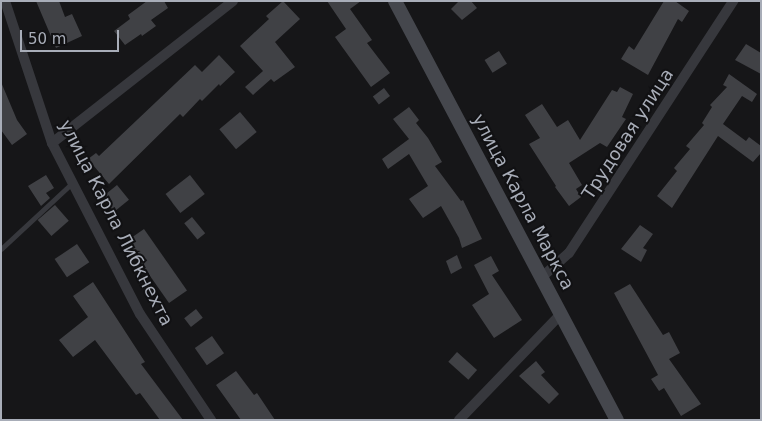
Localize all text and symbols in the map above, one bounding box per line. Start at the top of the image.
scale bar [22,20,121,52]
text: 50 m [28,30,66,48]
street label: Трудовая улица [578,64,678,204]
street label: улица Карла Маркса [467,110,579,294]
street label: улица Карла Либкнехта [54,116,178,330]

